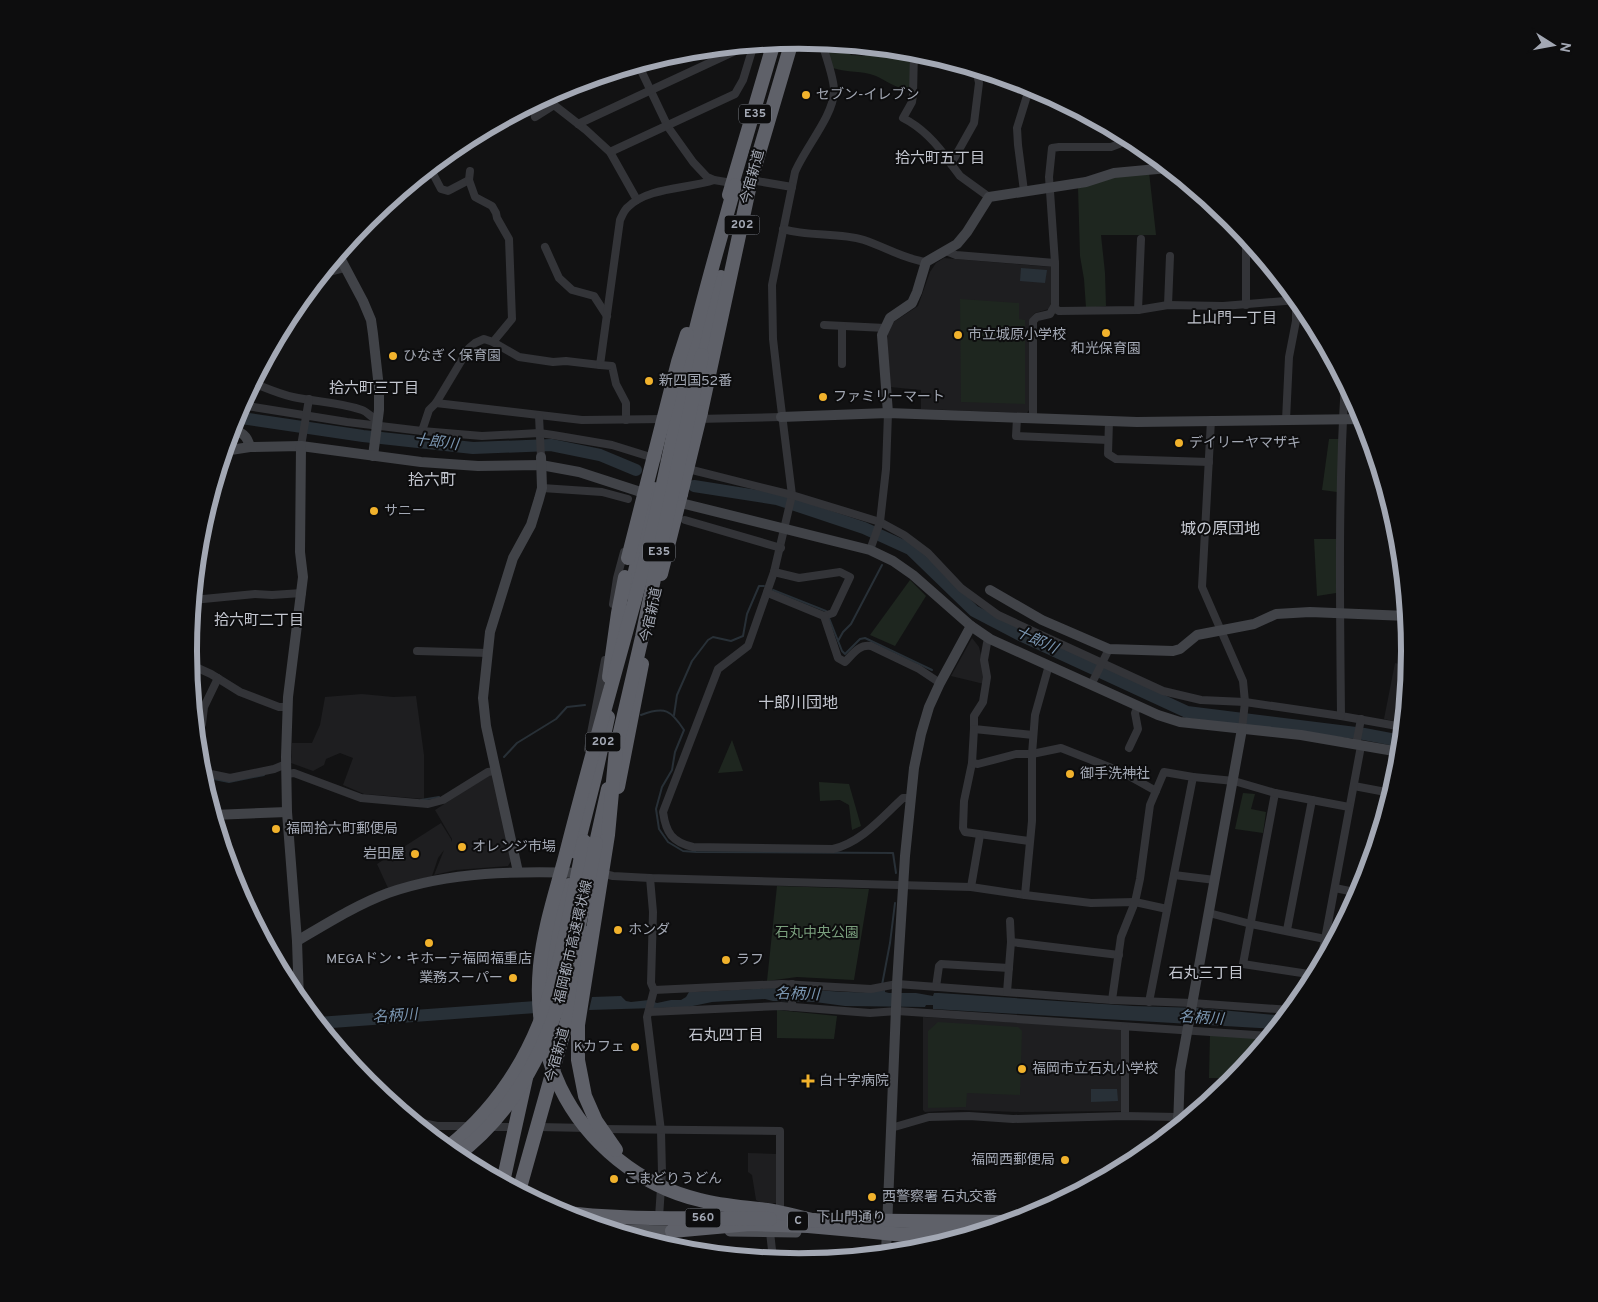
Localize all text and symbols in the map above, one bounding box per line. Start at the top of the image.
north arrow [1528,20,1578,70]
text: N [1555,41,1574,54]
place label: セブン-イレブン [816,86,920,104]
marker: セブン-イレブン [800,89,812,101]
road number: E35 [739,105,771,124]
street label: 今宿新道 [738,148,768,206]
district label: 拾六町五丁目 [895,149,985,169]
road number: 202 [724,216,760,234]
district label: 上山門一丁目 [1187,310,1277,329]
place label: 市立城原小学校 [968,327,1066,344]
marker: 和光保育園 [1100,327,1112,339]
marker: 市立城原小学校 [952,329,964,341]
place label: 和光保育園 [1071,341,1141,358]
place label: ひなぎく保育園 [403,348,501,365]
marker: ひなぎく保育園 [387,350,399,362]
place label: 新四国52番 [659,373,732,390]
marker: 新四国52番 [643,375,655,387]
district label: 拾六町三丁目 [329,379,419,399]
place label: ファミリーマート [833,389,945,406]
marker: ファミリーマート [817,391,829,403]
water label: 十郎川 [413,431,461,455]
place label: デイリーヤマザキ [1189,435,1301,452]
marker: デイリーヤマザキ [1173,437,1185,449]
district label: 拾六町 [408,471,456,491]
place label: サニー [384,503,426,520]
marker: サニー [368,505,380,517]
district label: 城の原団地 [1180,520,1260,540]
road number: E35 [643,542,675,562]
street label: 今宿新道 [638,586,666,644]
district label: 拾六町二丁目 [214,611,304,631]
water label: 十郎川 [1012,623,1062,660]
district label: 十郎川団地 [758,694,838,714]
road number: 202 [586,732,620,752]
place label: 御手洗神社 [1080,766,1150,783]
marker: 御手洗神社 [1064,768,1076,780]
place label: 福岡拾六町郵便局 [286,820,398,838]
marker: 福岡拾六町郵便局 [270,823,282,835]
place label: オレンジ市場 [472,839,556,856]
marker: オレンジ市場 [456,841,468,853]
place label: 岩田屋 [363,846,405,863]
marker: 岩田屋 [409,848,421,860]
street label: 福岡都市高速環状線 [551,878,596,1005]
place label: ホンダ [628,922,670,939]
marker: ホンダ [612,924,624,936]
park label: 石丸中央公園 [775,925,859,942]
marker: MEGAドン・キホーテ福岡福重店 [423,937,435,949]
place label: MEGAドン・キホーテ福岡福重店 [326,951,532,968]
place label: ラフ [736,952,764,969]
marker: ラフ [720,954,732,966]
district label: 石丸三丁目 [1168,965,1244,984]
place label: 業務スーパー [419,970,503,987]
marker: 業務スーパー [507,972,519,984]
water label: 名柄川 [774,985,822,1005]
water label: 名柄川 [372,1006,420,1028]
water label: 名柄川 [1178,1008,1226,1030]
street label: 今宿新道 [543,1026,573,1084]
district label: 石丸四丁目 [688,1027,764,1046]
place label: Kカフェ [574,1039,625,1056]
marker: Kカフェ [629,1041,641,1053]
place label: 福岡市立石丸小学校 [1032,1061,1158,1078]
marker: 福岡市立石丸小学校 [1016,1063,1028,1075]
place label: 白十字病院 [819,1073,889,1090]
marker: 白十字病院 [801,1074,815,1088]
place label: 福岡西郵便局 [971,1152,1055,1169]
marker: 福岡西郵便局 [1059,1154,1071,1166]
place label: こまどりうどん [624,1171,722,1188]
marker: こまどりうどん [608,1173,620,1185]
place label: 西警察署 石丸交番 [882,1189,997,1206]
marker: 西警察署 石丸交番 [866,1191,878,1203]
road number: 560 [686,1208,720,1228]
street label: 下山門通り [816,1209,886,1227]
road number: C [788,1212,808,1230]

